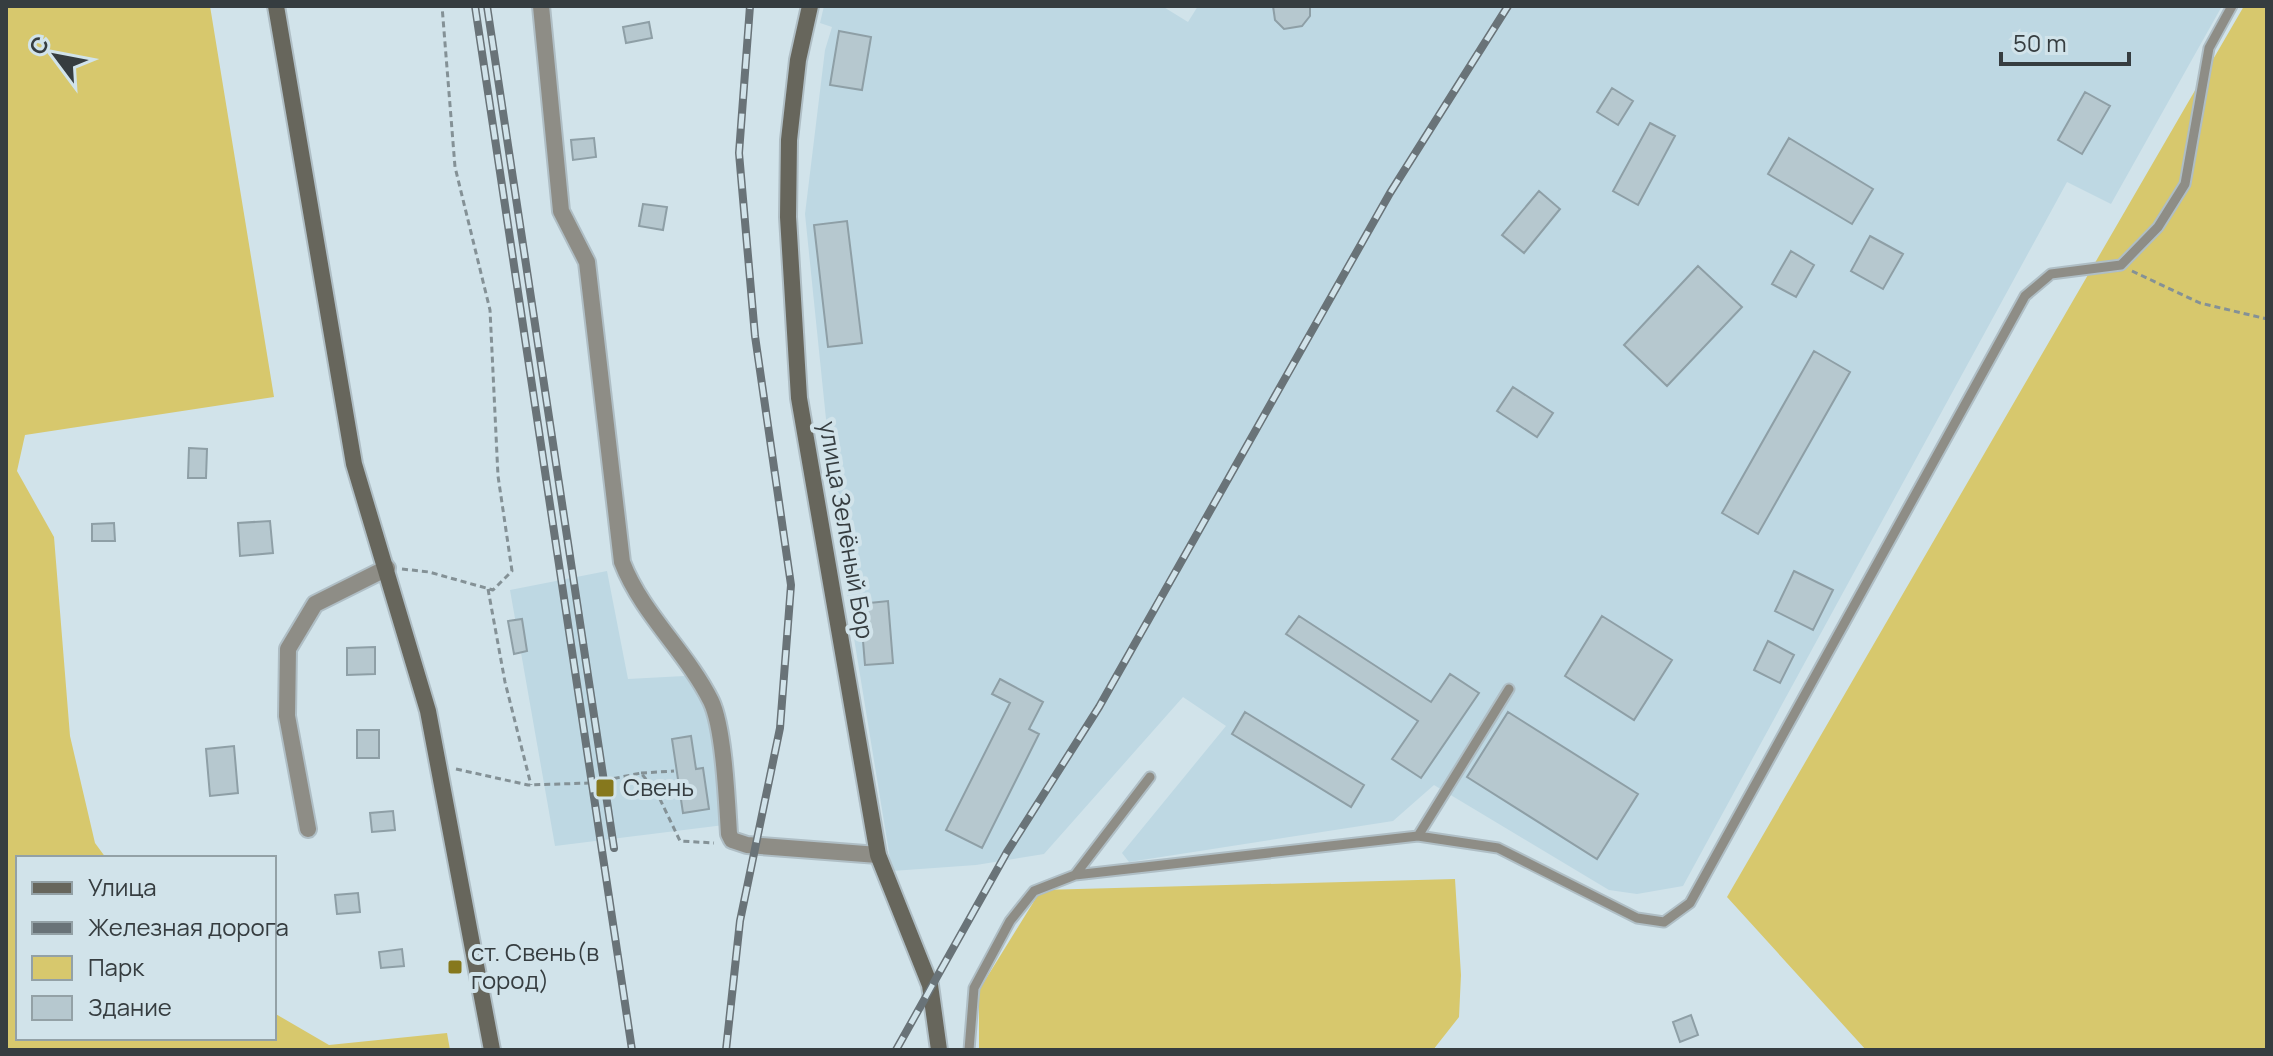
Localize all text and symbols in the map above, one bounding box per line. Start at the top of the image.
north arrow [16,16,96,96]
scale bar [2001,16,2129,66]
text: 50 m [2013,26,2067,59]
text: С [22,31,56,60]
street label: улица Зелёный Бор [812,418,883,641]
place label: Свень [623,770,694,803]
marker: Свень [594,777,616,799]
legend [16,856,276,1040]
text: Улица [88,870,157,903]
text: Железная дорога [88,910,289,943]
place label: ст. Свень(в город) [471,935,599,996]
text: Парк [88,950,145,983]
marker: ст. Свень(в город) [446,958,464,976]
text: Здание [88,990,172,1023]

